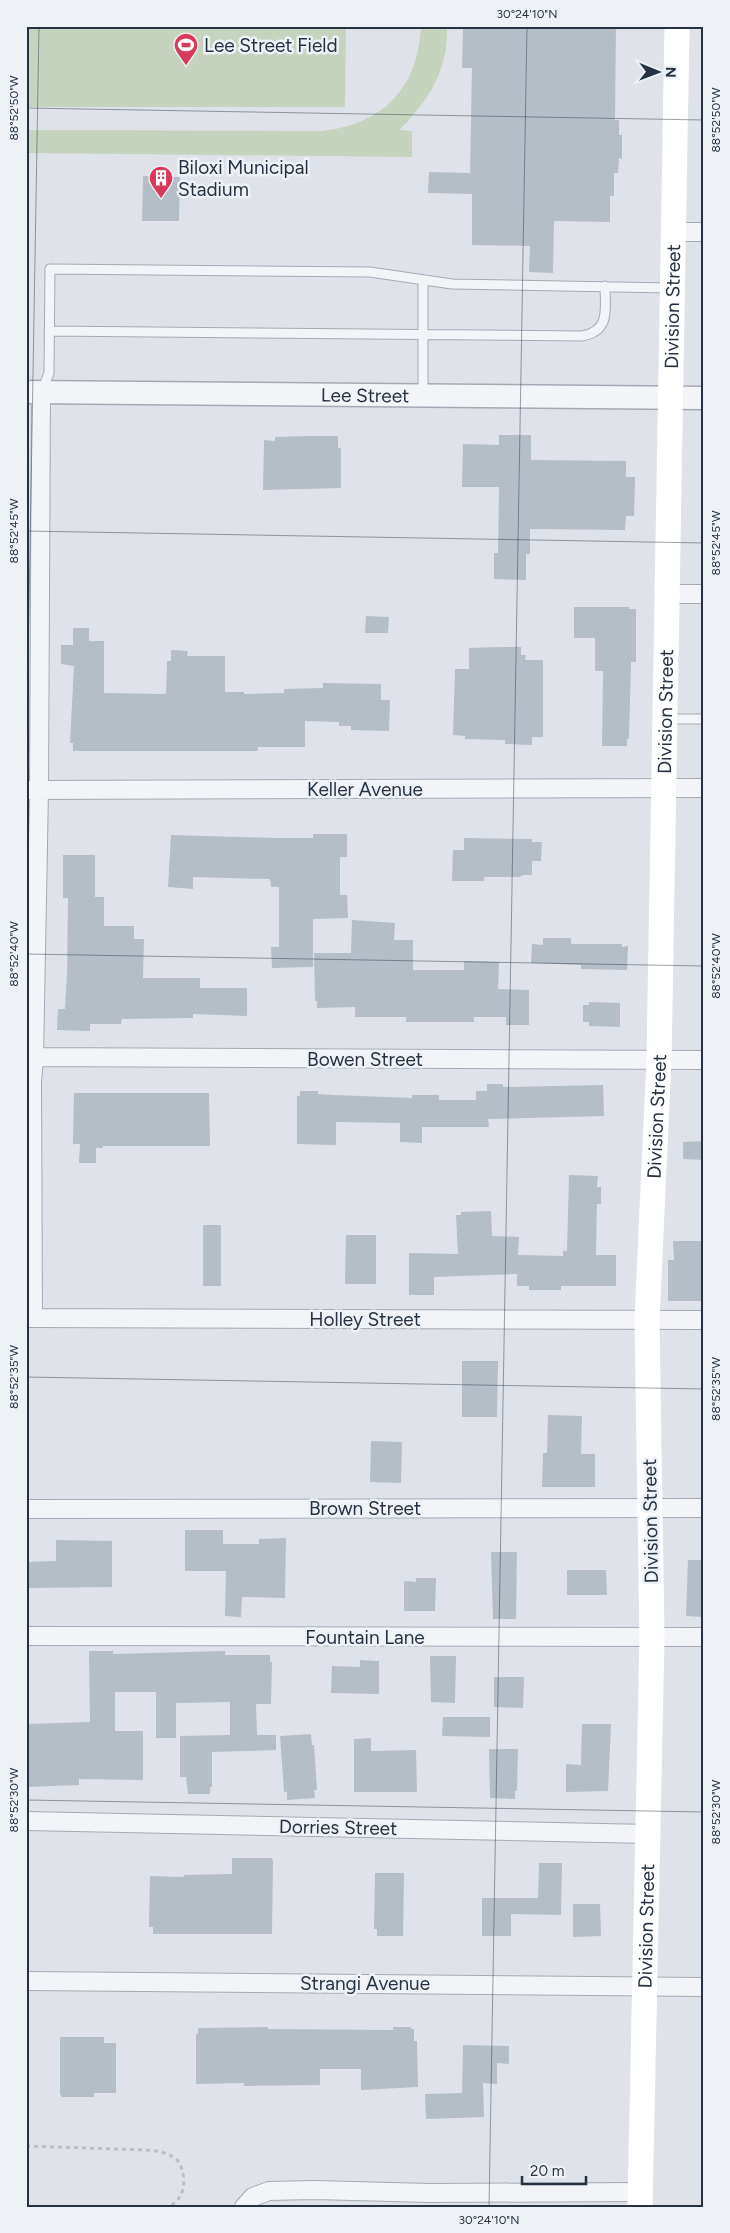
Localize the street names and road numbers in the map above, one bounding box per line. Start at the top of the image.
street label: Division Street [660,244,685,369]
street label: Lee Street [321,384,409,407]
street label: Division Street [653,649,678,774]
street label: Keller Avenue [307,778,423,801]
street label: Bowen Street [307,1048,423,1071]
street label: Division Street [643,1054,671,1179]
street label: Holley Street [309,1308,421,1331]
street label: Division Street [638,1459,663,1583]
street label: Brown Street [309,1497,421,1520]
street label: Fountain Lane [305,1626,425,1649]
street label: Dorries Street [279,1815,397,1840]
street label: Division Street [634,1864,659,1989]
street label: Strangi Avenue [300,1972,430,1995]

